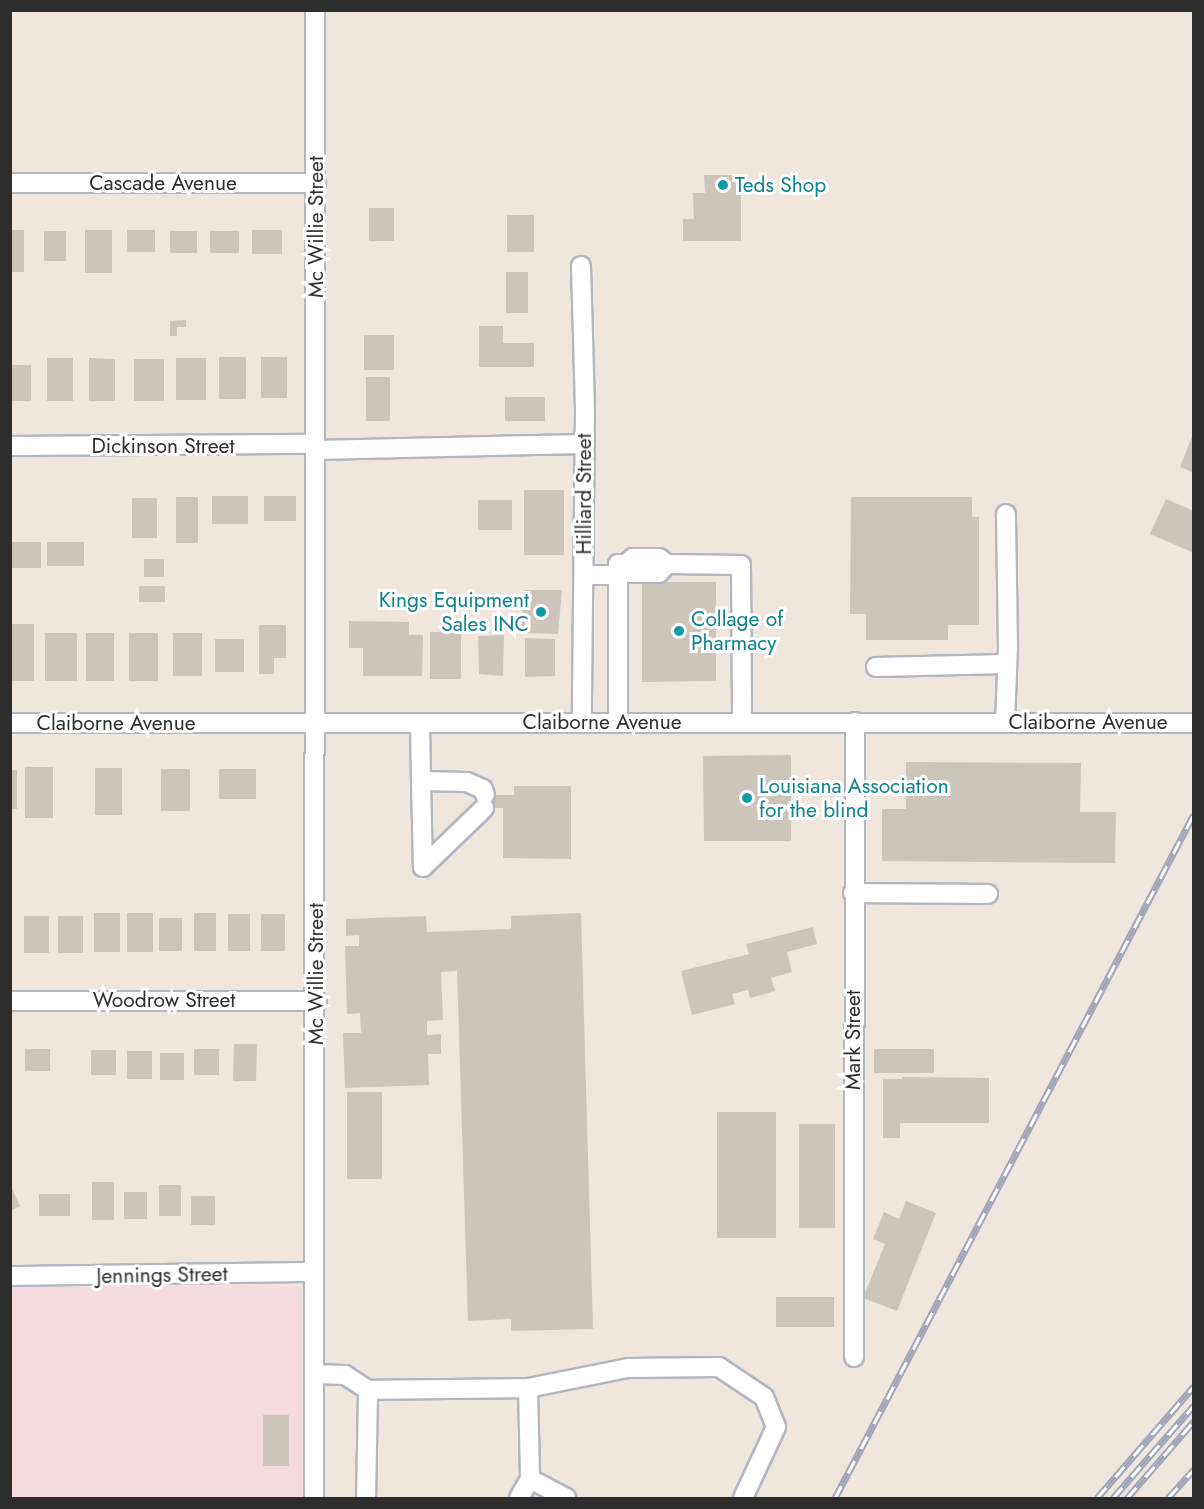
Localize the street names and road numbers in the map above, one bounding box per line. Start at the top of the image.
street label: Mc Willie Street [303,156,329,298]
street label: Cascade Avenue [89,170,237,196]
street label: Dickinson Street [92,433,234,459]
street label: Hilliard Street [571,433,597,555]
street label: Claiborne Avenue [523,709,681,735]
street label: Claiborne Avenue [1009,709,1167,735]
street label: Claiborne Avenue [37,710,195,736]
street label: Mc Willie Street [303,903,329,1045]
street label: Woodrow Street [93,987,235,1013]
street label: Mark Street [840,990,866,1090]
street label: Jennings Street [96,1261,228,1289]

